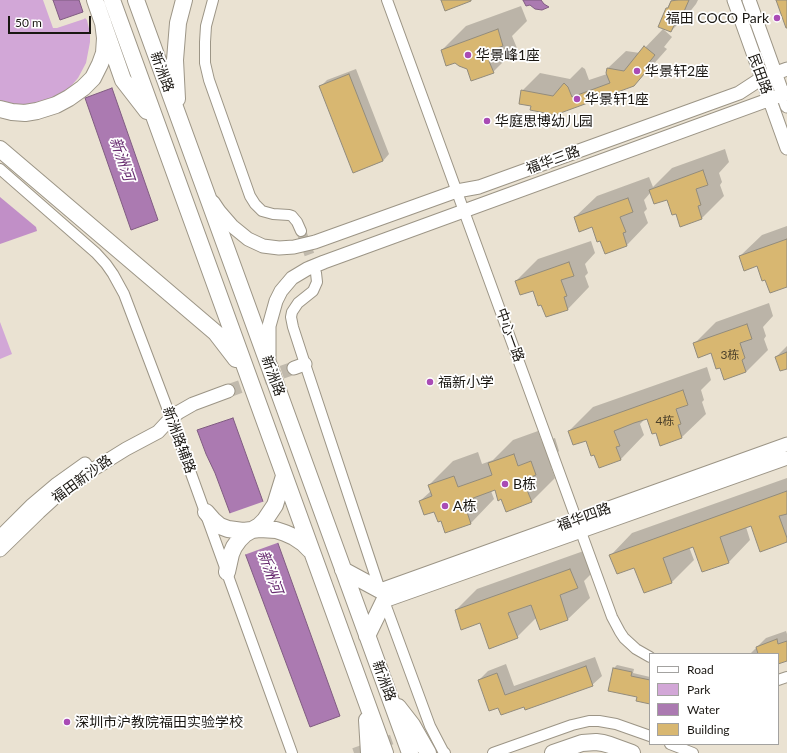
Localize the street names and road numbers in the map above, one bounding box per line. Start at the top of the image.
street label: 新洲路 [147,49,177,95]
street label: 民田路 [745,51,775,97]
street label: 福华三路 [524,143,582,177]
street label: 中心一路 [493,306,527,364]
street label: 新洲路 [258,353,288,399]
street label: 新洲路辅路 [159,404,199,476]
street label: 福田新沙路 [49,452,115,506]
street label: 福华四路 [555,500,613,534]
street label: 新洲路 [369,658,399,704]

